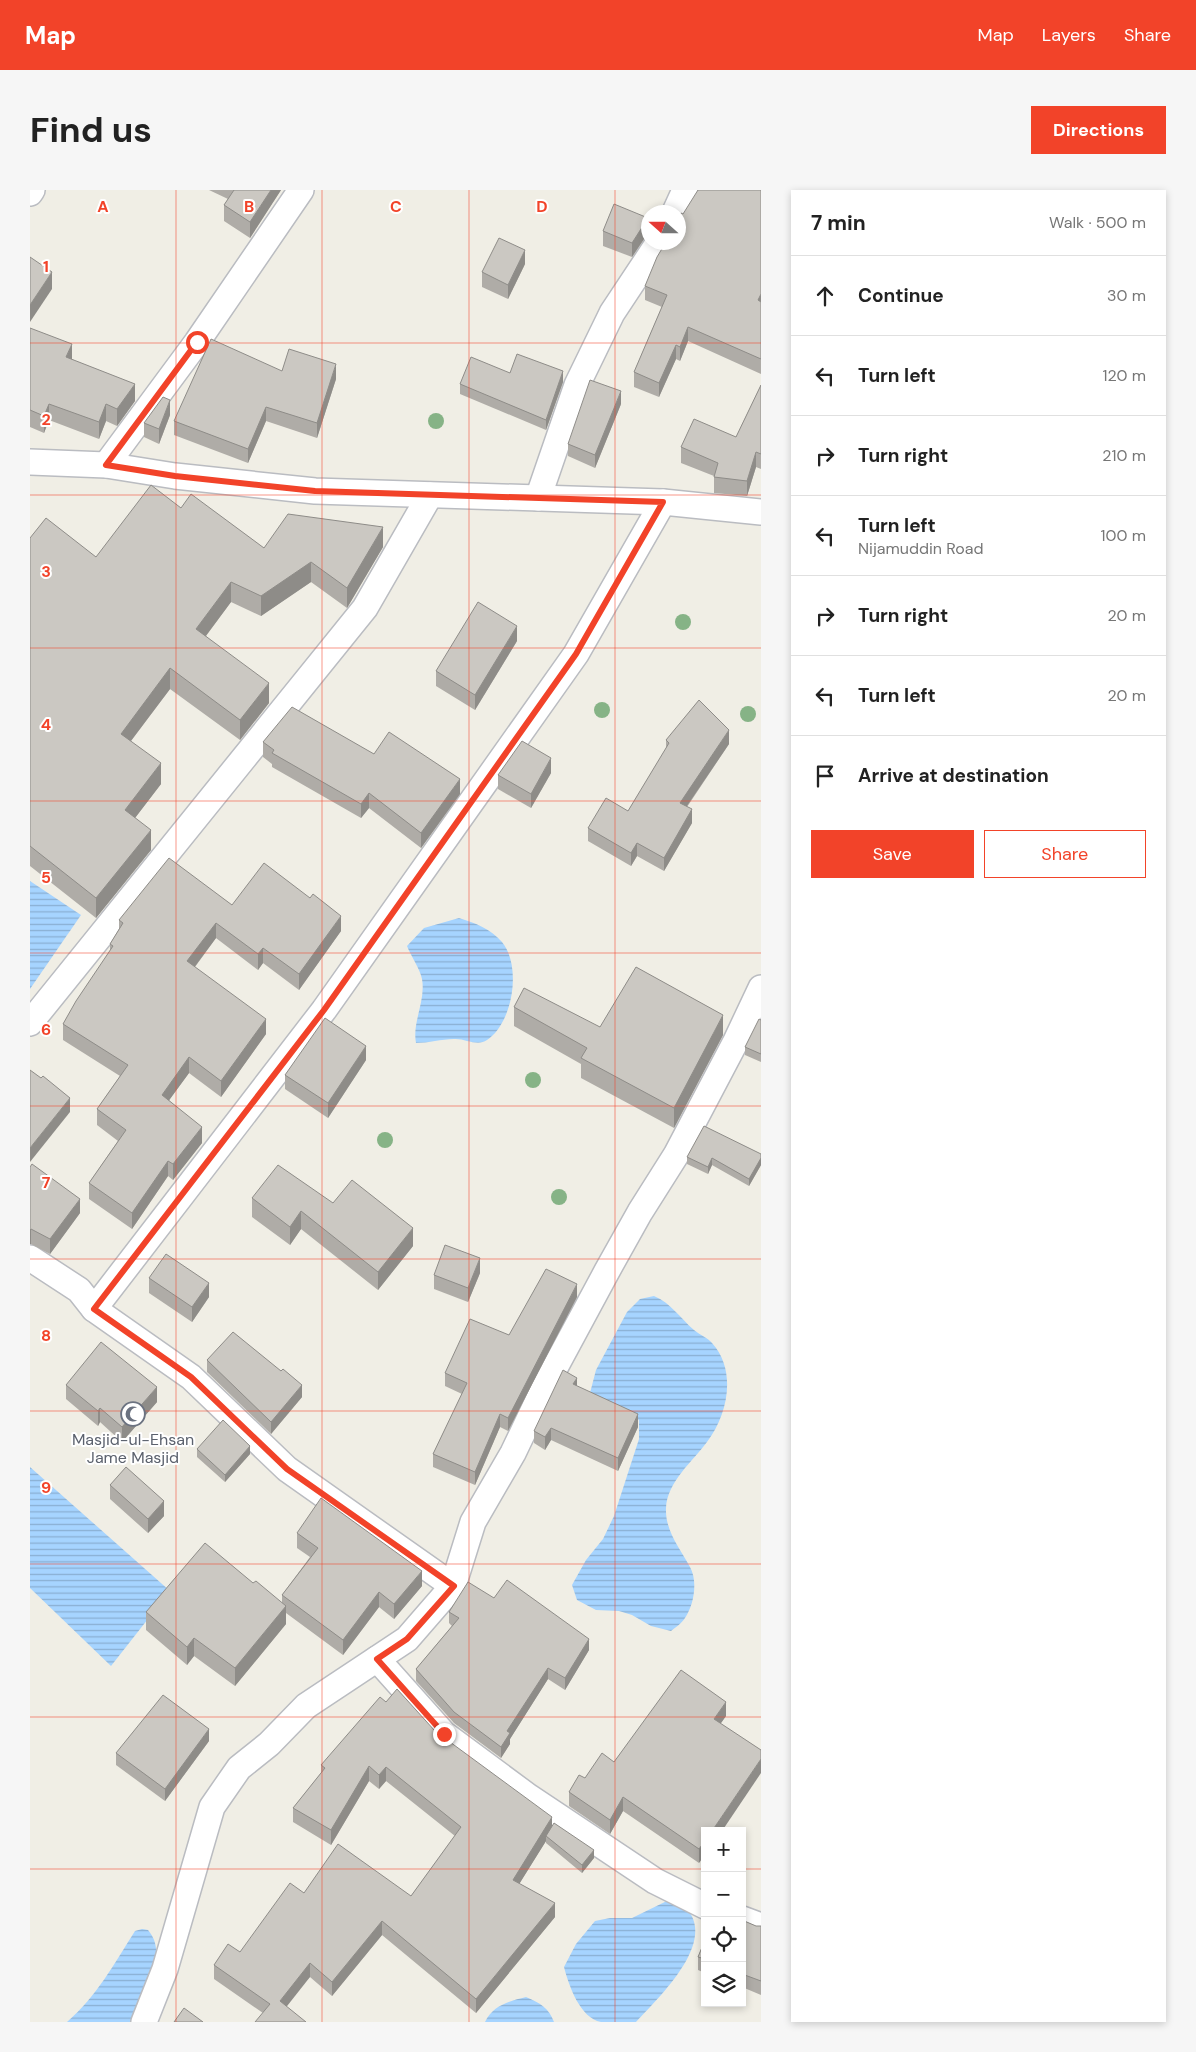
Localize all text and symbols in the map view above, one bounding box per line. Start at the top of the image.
text: Map [25,20,76,51]
text: Map [978,23,1014,47]
text: Layers [1042,23,1096,47]
text: Share [1124,23,1171,47]
button: Directions [1031,106,1166,154]
text: Find us [30,107,152,153]
text: A [97,196,109,217]
text: B [244,196,254,217]
text: C [390,196,402,217]
text: D [536,196,548,217]
north arrow [641,205,686,250]
text: 7 min [811,209,866,237]
text: Walk · 500 m [1049,212,1146,233]
text: 1 [43,256,49,277]
icon: ahead [811,282,839,310]
text: Continue [858,283,944,308]
text: 30 m [1107,285,1146,306]
route start [186,331,209,354]
icon: left [811,362,839,390]
text: Turn left [858,363,936,388]
text: 120 m [1102,365,1146,386]
text: 2 [41,409,51,430]
icon: right [811,442,839,470]
text: Turn right [858,443,948,468]
text: 210 m [1102,445,1146,466]
text: Turn left [858,513,936,538]
icon: left [811,522,839,550]
text: 100 m [1101,525,1146,546]
text: Nijamuddin Road [858,538,984,559]
text: 3 [41,561,51,582]
icon: right [811,602,839,630]
text: Turn right [858,603,948,628]
text: 20 m [1107,605,1146,626]
icon: left [811,682,839,710]
text: Turn left [858,683,936,708]
text: 20 m [1107,685,1146,706]
text: 4 [41,714,51,735]
icon: arrive [811,762,839,790]
text: Arrive at destination [858,763,1049,788]
button: Save [811,830,974,878]
button: Share [984,830,1146,878]
text: 5 [41,867,51,888]
text: 6 [41,1019,51,1040]
text: 7 [42,1172,51,1193]
text: 8 [41,1325,51,1346]
mosque icon: Masjid-ul-Ehsan Jame Masjid [120,1401,146,1427]
place label: Masjid-ul-Ehsan Jame Masjid [72,1429,194,1468]
text: 9 [41,1477,51,1498]
route end [433,1723,456,1746]
map controls [701,1827,746,2007]
button: + [701,1827,746,1872]
button: − [701,1872,746,1917]
button: locate [701,1917,746,1962]
button: layers [701,1962,746,2007]

